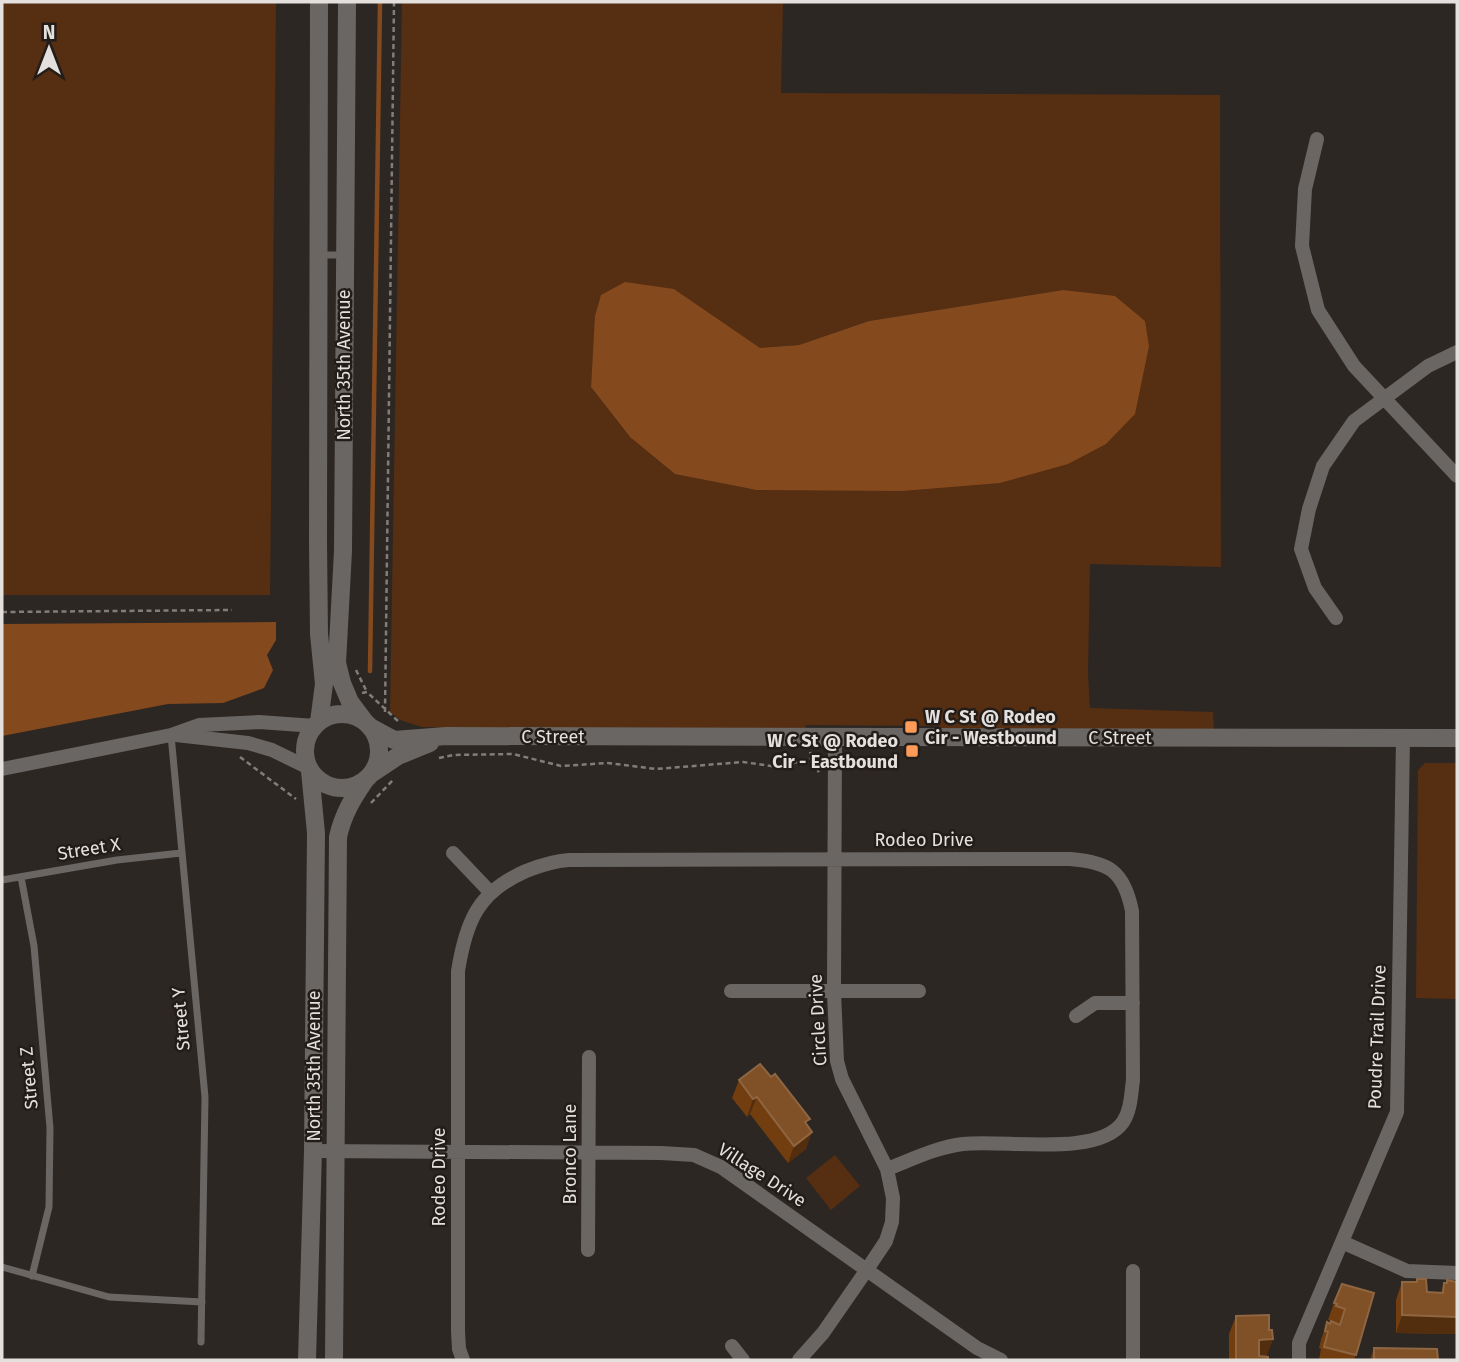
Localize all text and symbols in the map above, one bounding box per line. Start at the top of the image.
north arrow [14,14,84,84]
text: N [43,21,55,44]
street label: North 35th Avenue [333,289,355,441]
place label: W C St @ Rodeo Cir - Westbound [925,706,1057,749]
marker: W C St @ Rodeo Cir - Westbound [903,719,919,735]
street label: C Street [521,726,585,748]
street label: C Street [1088,727,1152,749]
place label: W C St @ Rodeo Cir - Eastbound [767,730,898,773]
marker: W C St @ Rodeo Cir - Eastbound [904,743,920,759]
street label: Rodeo Drive [874,829,974,851]
street label: Street X [56,833,122,865]
street label: Poudre Trail Drive [1363,964,1391,1110]
street label: Circle Drive [805,973,831,1067]
street label: Street Y [167,986,195,1052]
street label: North 35th Avenue [303,990,325,1142]
street label: Street Z [15,1046,43,1110]
street label: Bronco Lane [559,1104,581,1204]
street label: Rodeo Drive [428,1127,450,1227]
street label: Village Drive [714,1138,810,1212]

